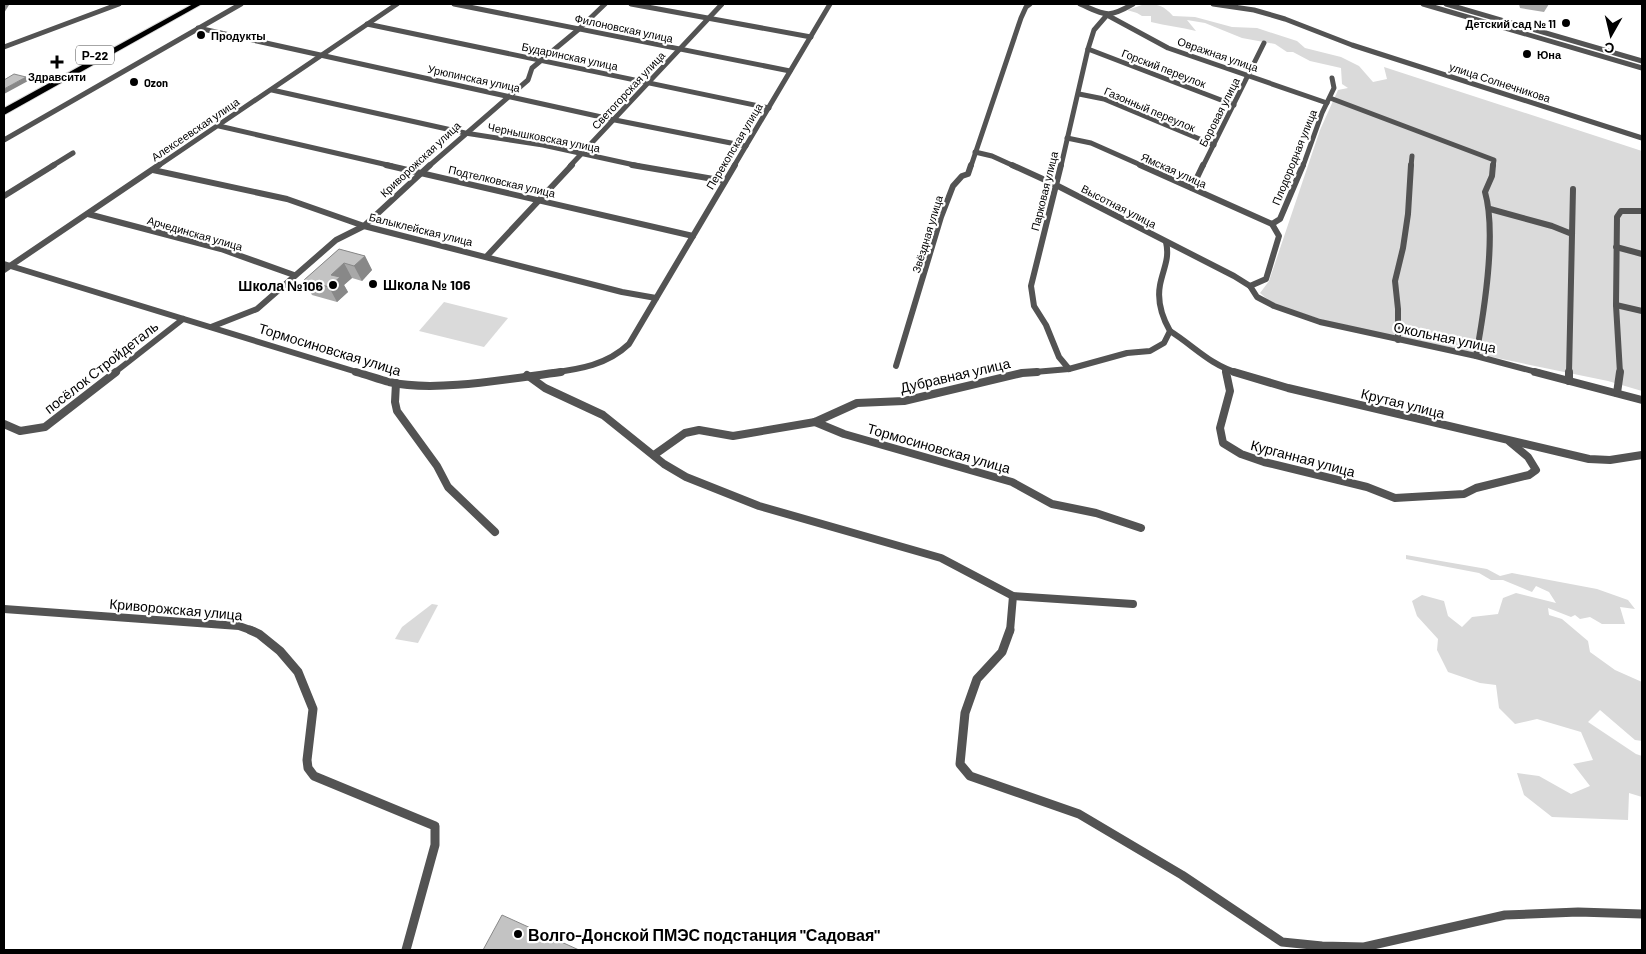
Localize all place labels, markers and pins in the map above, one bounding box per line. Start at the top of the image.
place label: Детский сад № 11 [1466,17,1556,30]
marker: Детский сад № 11 [1560,17,1572,29]
marker: Продукты [195,29,207,41]
place label: Продукты [211,29,266,42]
marker: Юна [1521,48,1533,60]
place label: Юна [1537,48,1562,61]
marker: Здравсити [51,56,63,68]
place label: Здравсити [28,70,86,83]
marker: Ozon [128,76,140,88]
place label: Ozon [144,76,168,89]
place label: Школа № 106 [383,276,471,293]
place label: Школа №106 [238,277,323,294]
marker: Школа № 106 [367,278,379,290]
marker: Школа №106 [327,279,339,291]
place label: Волго-Донской ПМЭС подстанция "Садовая" [528,925,880,944]
marker: Волго-Донской ПМЭС подстанция "Садовая" [512,928,524,940]

